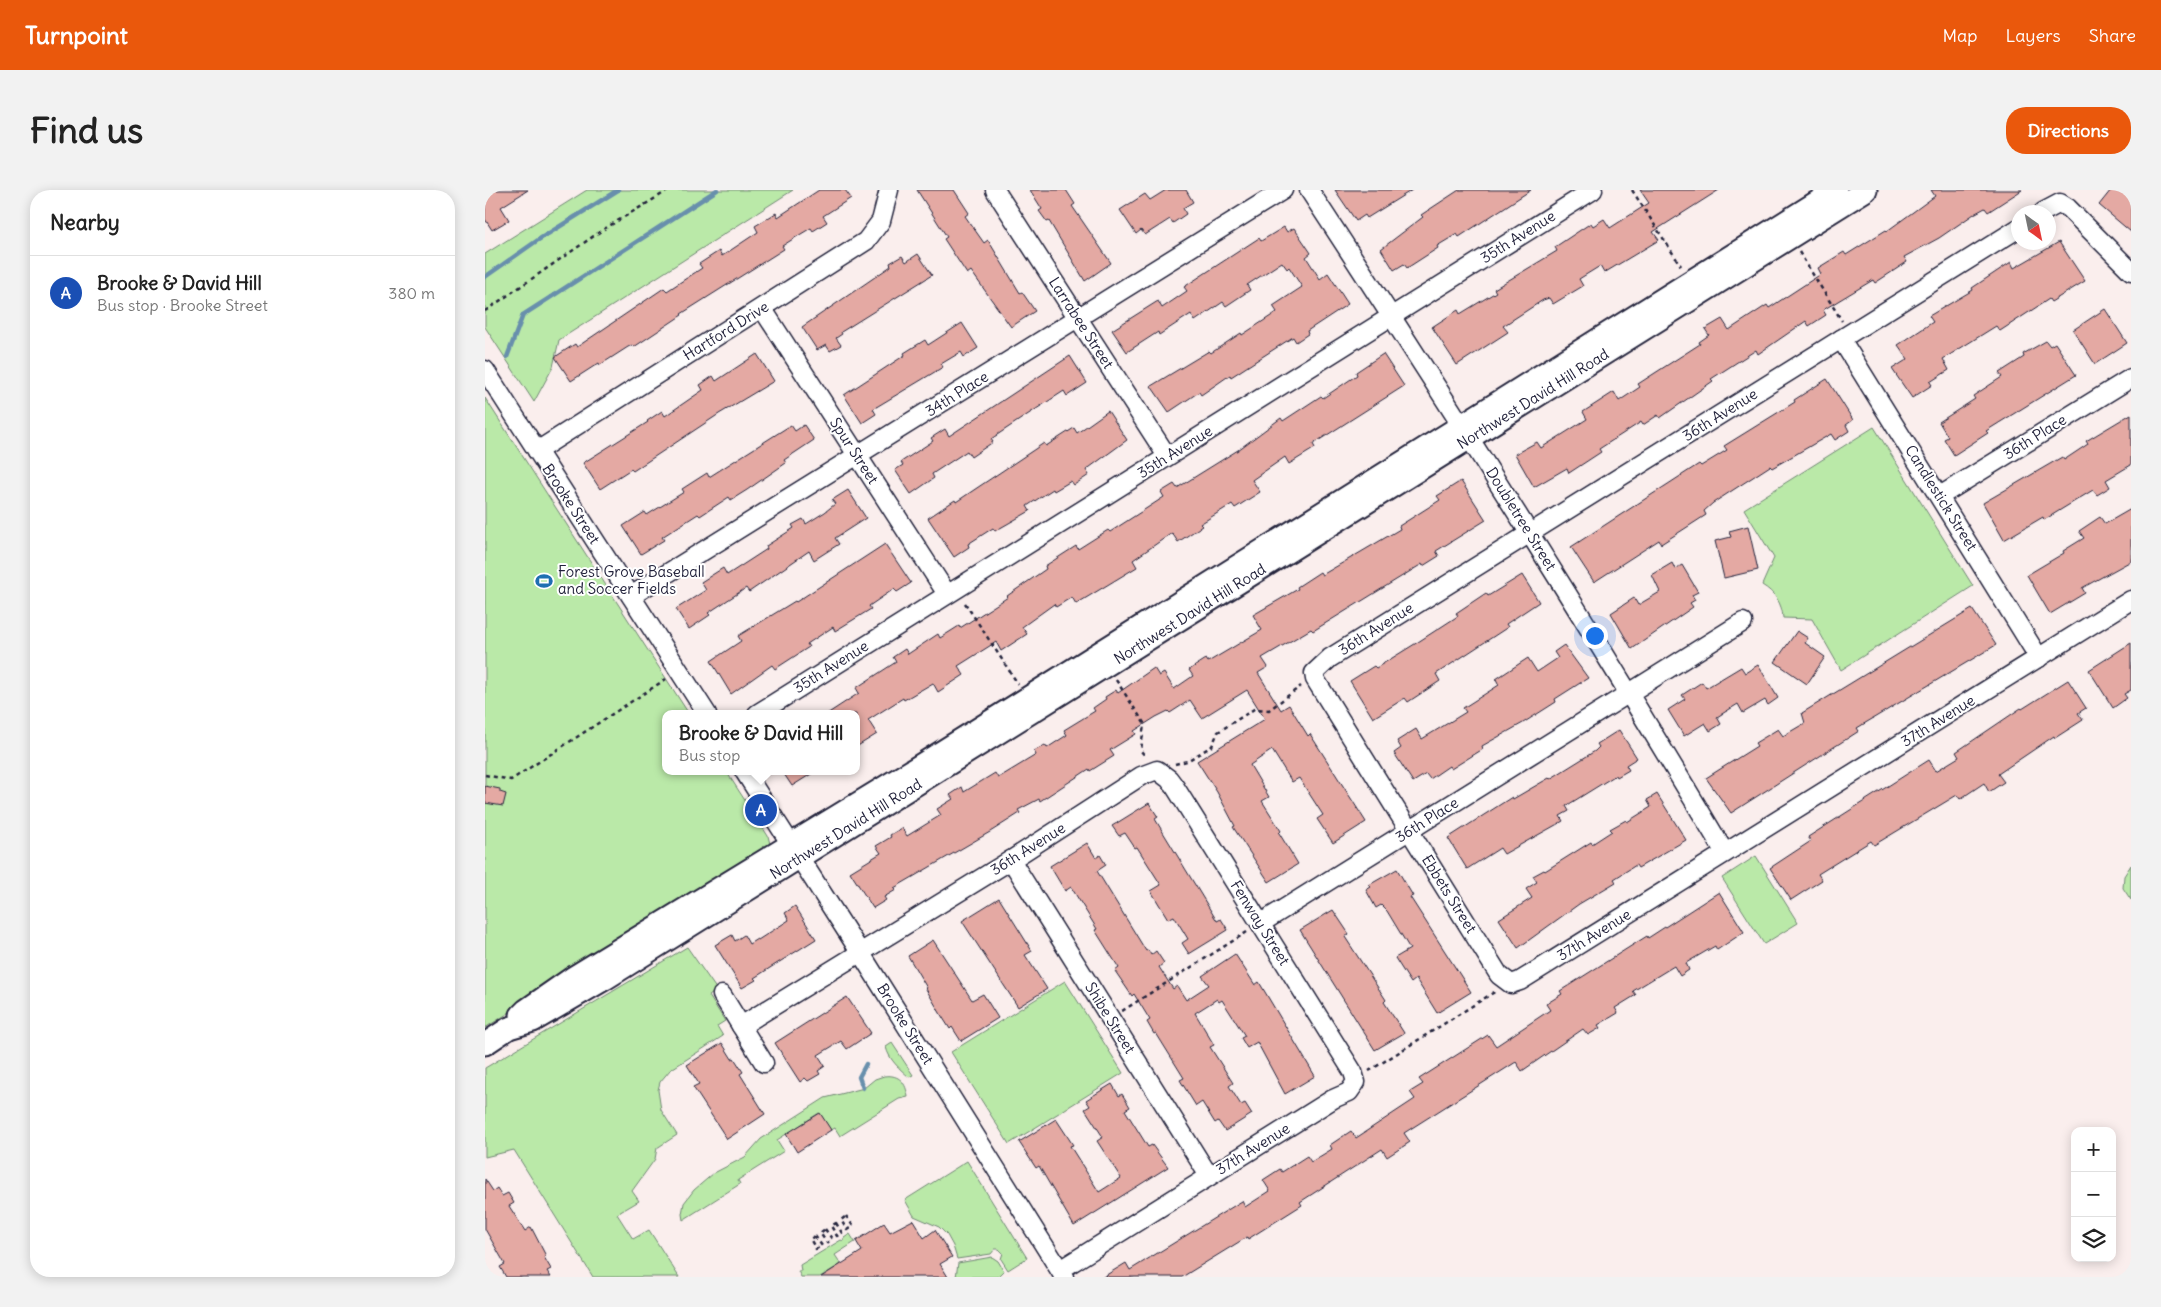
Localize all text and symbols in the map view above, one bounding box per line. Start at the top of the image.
text: Turnpoint [25,20,128,50]
text: Map [1942,24,1977,47]
text: Layers [2005,24,2061,47]
text: Share [2089,24,2136,47]
button: Directions [2006,107,2131,154]
text: Find us [30,108,143,152]
north arrow [2011,205,2056,250]
street label: 35th Avenue [1477,206,1559,267]
text: Nearby [50,209,120,236]
text: Brooke & David Hill [97,271,262,295]
street label: Larrabee Street [1045,273,1118,372]
text: A [61,283,71,303]
text: 380 m [388,283,435,303]
text: Bus stop · Brooke Street [97,295,268,315]
street label: Hartford Drive [679,297,772,364]
street label: Northwest David Hill Road [1453,344,1612,453]
street label: 34th Place [922,367,992,420]
street label: 36th Avenue [1679,384,1761,445]
street label: 36th Place [2000,410,2070,463]
street label: Spur Street [826,414,883,488]
street label: 35th Avenue [1134,421,1216,482]
street label: Candlestick Street [1901,441,1982,554]
street label: Brooke Street [538,460,604,547]
street label: Doubletree Street [1482,464,1561,574]
street label: Northwest David Hill Road [1110,559,1269,668]
place label: Forest Grove Baseball and Soccer Fields [558,562,705,598]
sports icon: Forest Grove Baseball and Soccer Fields [534,571,554,591]
street label: 36th Avenue [1335,598,1417,659]
your location [1582,623,1608,649]
street label: 35th Avenue [790,636,872,697]
street label: 37th Avenue [1897,690,1978,751]
popup [662,710,860,775]
text: Brooke & David Hill [679,721,843,745]
text: Bus stop [679,745,740,765]
street label: Northwest David Hill Road [766,774,925,883]
pin: A [745,791,777,829]
street label: 36th Place [1392,793,1462,846]
street label: 36th Avenue [987,818,1069,879]
street label: Ebbets Street [1418,851,1481,936]
street label: Fenway Street [1227,877,1294,969]
street label: 37th Avenue [1553,904,1634,965]
street label: Shibe Street [1081,979,1140,1057]
street label: Brooke Street [873,980,938,1068]
street label: 37th Avenue [1212,1118,1293,1179]
map controls [2071,1127,2116,1262]
button: + [2071,1127,2116,1172]
button: − [2071,1172,2116,1217]
button: layers [2071,1217,2116,1262]

